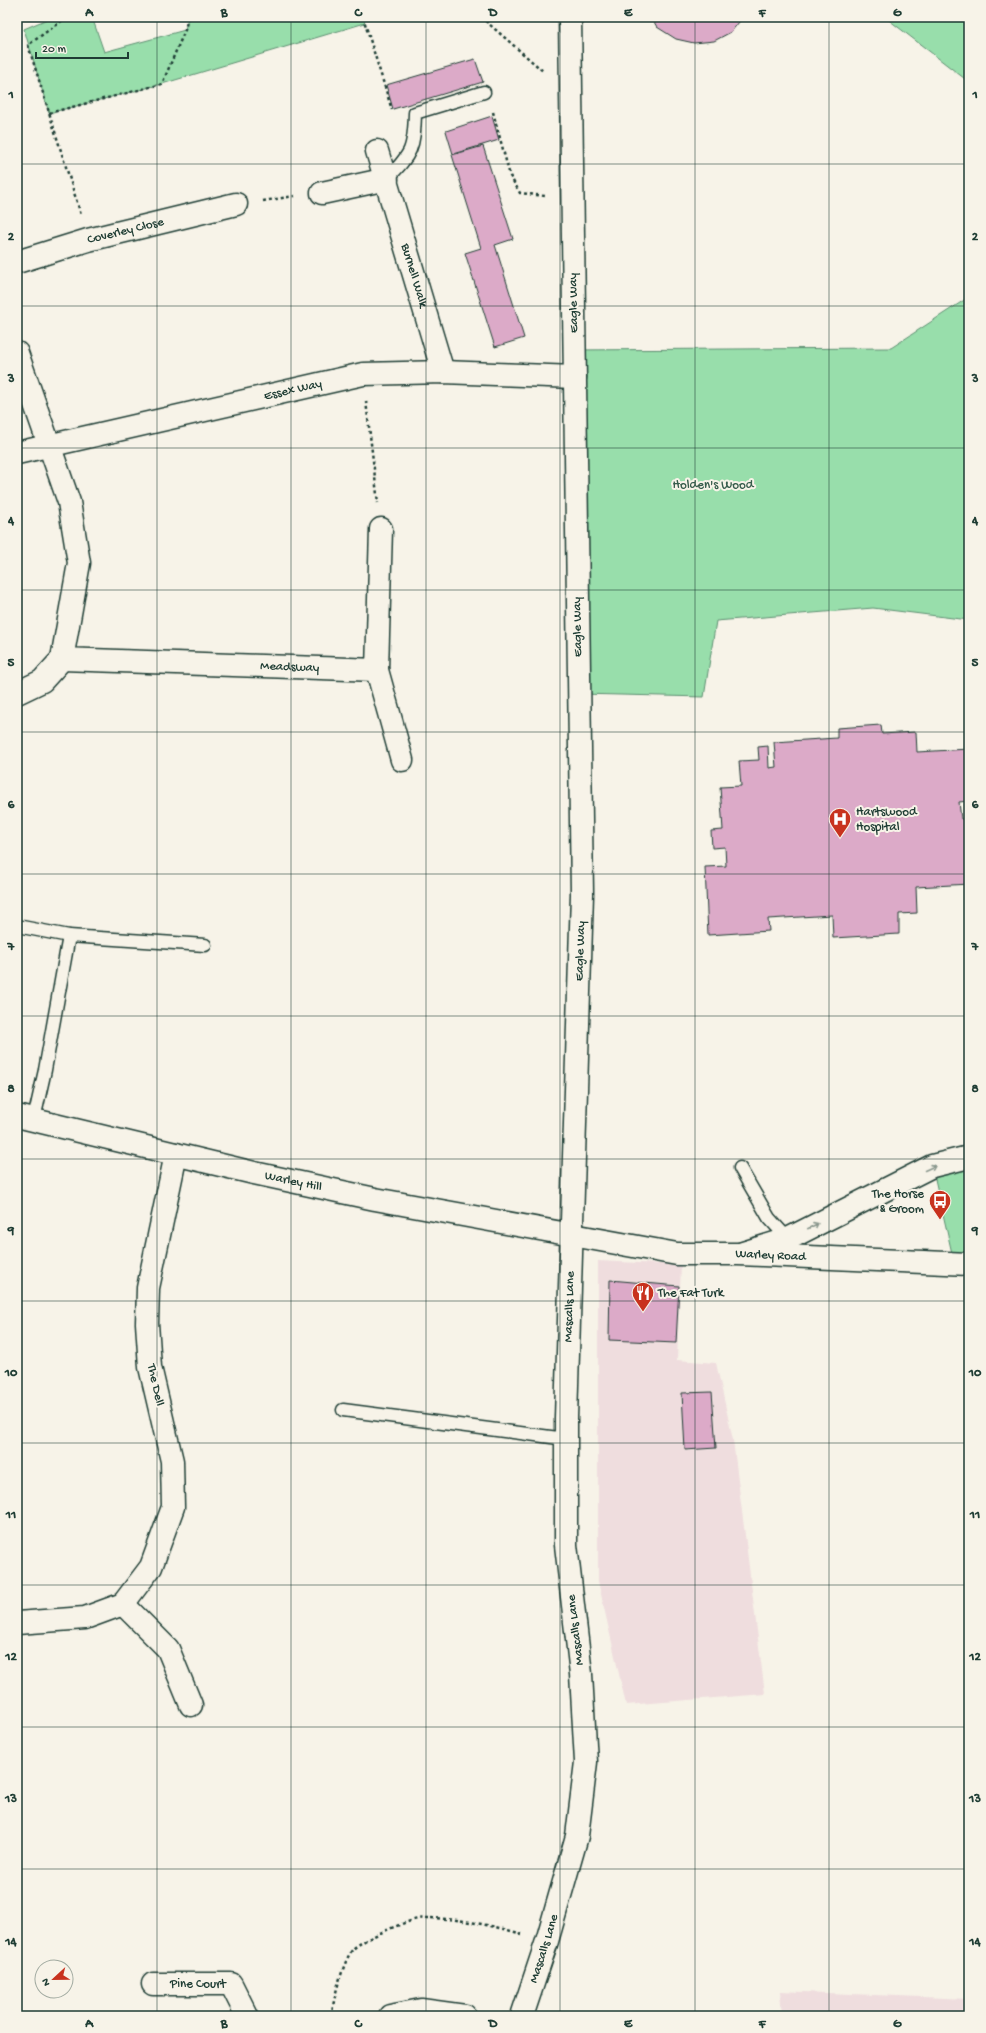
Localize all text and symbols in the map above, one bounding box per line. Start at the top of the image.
text: A [84,6,94,21]
text: B [220,6,229,21]
text: C [353,6,363,21]
text: D [488,6,498,21]
text: E [624,6,633,21]
text: F [758,6,767,21]
text: G [893,6,902,21]
scale bar [36,34,128,60]
text: 20 m [42,43,67,57]
text: 1 [7,88,14,103]
text: 1 [971,88,978,103]
street label: Coverley Close [86,214,166,247]
text: 2 [8,230,15,245]
text: 2 [972,230,979,245]
street label: Burnell Walk [397,241,431,311]
street label: Eagle Way [566,272,582,333]
text: 3 [7,372,15,387]
text: 3 [971,372,979,387]
street label: Essex Way [262,376,324,404]
park label: Holden's Wood [673,478,755,493]
text: 4 [7,514,15,529]
text: 4 [971,514,979,529]
street label: Eagle Way [570,596,586,657]
text: 5 [8,656,15,671]
text: 5 [972,656,979,671]
street label: Meadsway [260,658,320,676]
text: 6 [8,798,15,813]
text: 6 [972,798,979,813]
place label: Hartswood Hospital [856,805,918,835]
hospital icon: Hartswood Hospital [827,806,853,839]
street label: Eagle Way [572,920,589,981]
text: 7 [7,940,16,955]
text: 7 [971,940,980,955]
text: 8 [7,1082,15,1097]
text: 8 [971,1082,979,1097]
one-way arrow [923,1164,935,1171]
street label: Warley Hill [263,1168,323,1195]
place label: The Horse & Groom [871,1187,924,1217]
bus stop icon: The Horse & Groom [927,1188,953,1221]
one-way arrow [807,1222,819,1230]
text: 9 [7,1224,15,1239]
text: 9 [971,1224,979,1239]
street label: Warley Road [735,1246,807,1264]
street label: Mascalls Lane [561,1271,578,1343]
restaurant icon: The Fat Turk [630,1280,656,1313]
place label: The Fat Turk [657,1286,725,1301]
street label: The Dell [143,1362,167,1408]
text: 10 [4,1366,18,1381]
text: 10 [968,1366,982,1381]
text: 11 [5,1508,16,1523]
text: 11 [969,1508,980,1523]
street label: Mascalls Lane [564,1594,588,1666]
text: 12 [4,1650,17,1665]
text: 12 [968,1650,981,1665]
text: 13 [4,1792,17,1807]
text: 13 [968,1792,981,1807]
street label: Mascalls Lane [526,1912,562,1985]
text: 14 [4,1935,18,1950]
text: 14 [968,1935,982,1950]
north arrow [34,1959,74,1999]
text: N [40,1976,53,1988]
street label: Pine Court [169,1977,228,1992]
text: A [84,2017,94,2032]
text: B [220,2017,229,2032]
text: C [353,2017,363,2032]
text: D [488,2017,498,2032]
text: E [624,2017,633,2032]
text: F [758,2017,767,2032]
text: G [893,2017,902,2032]

